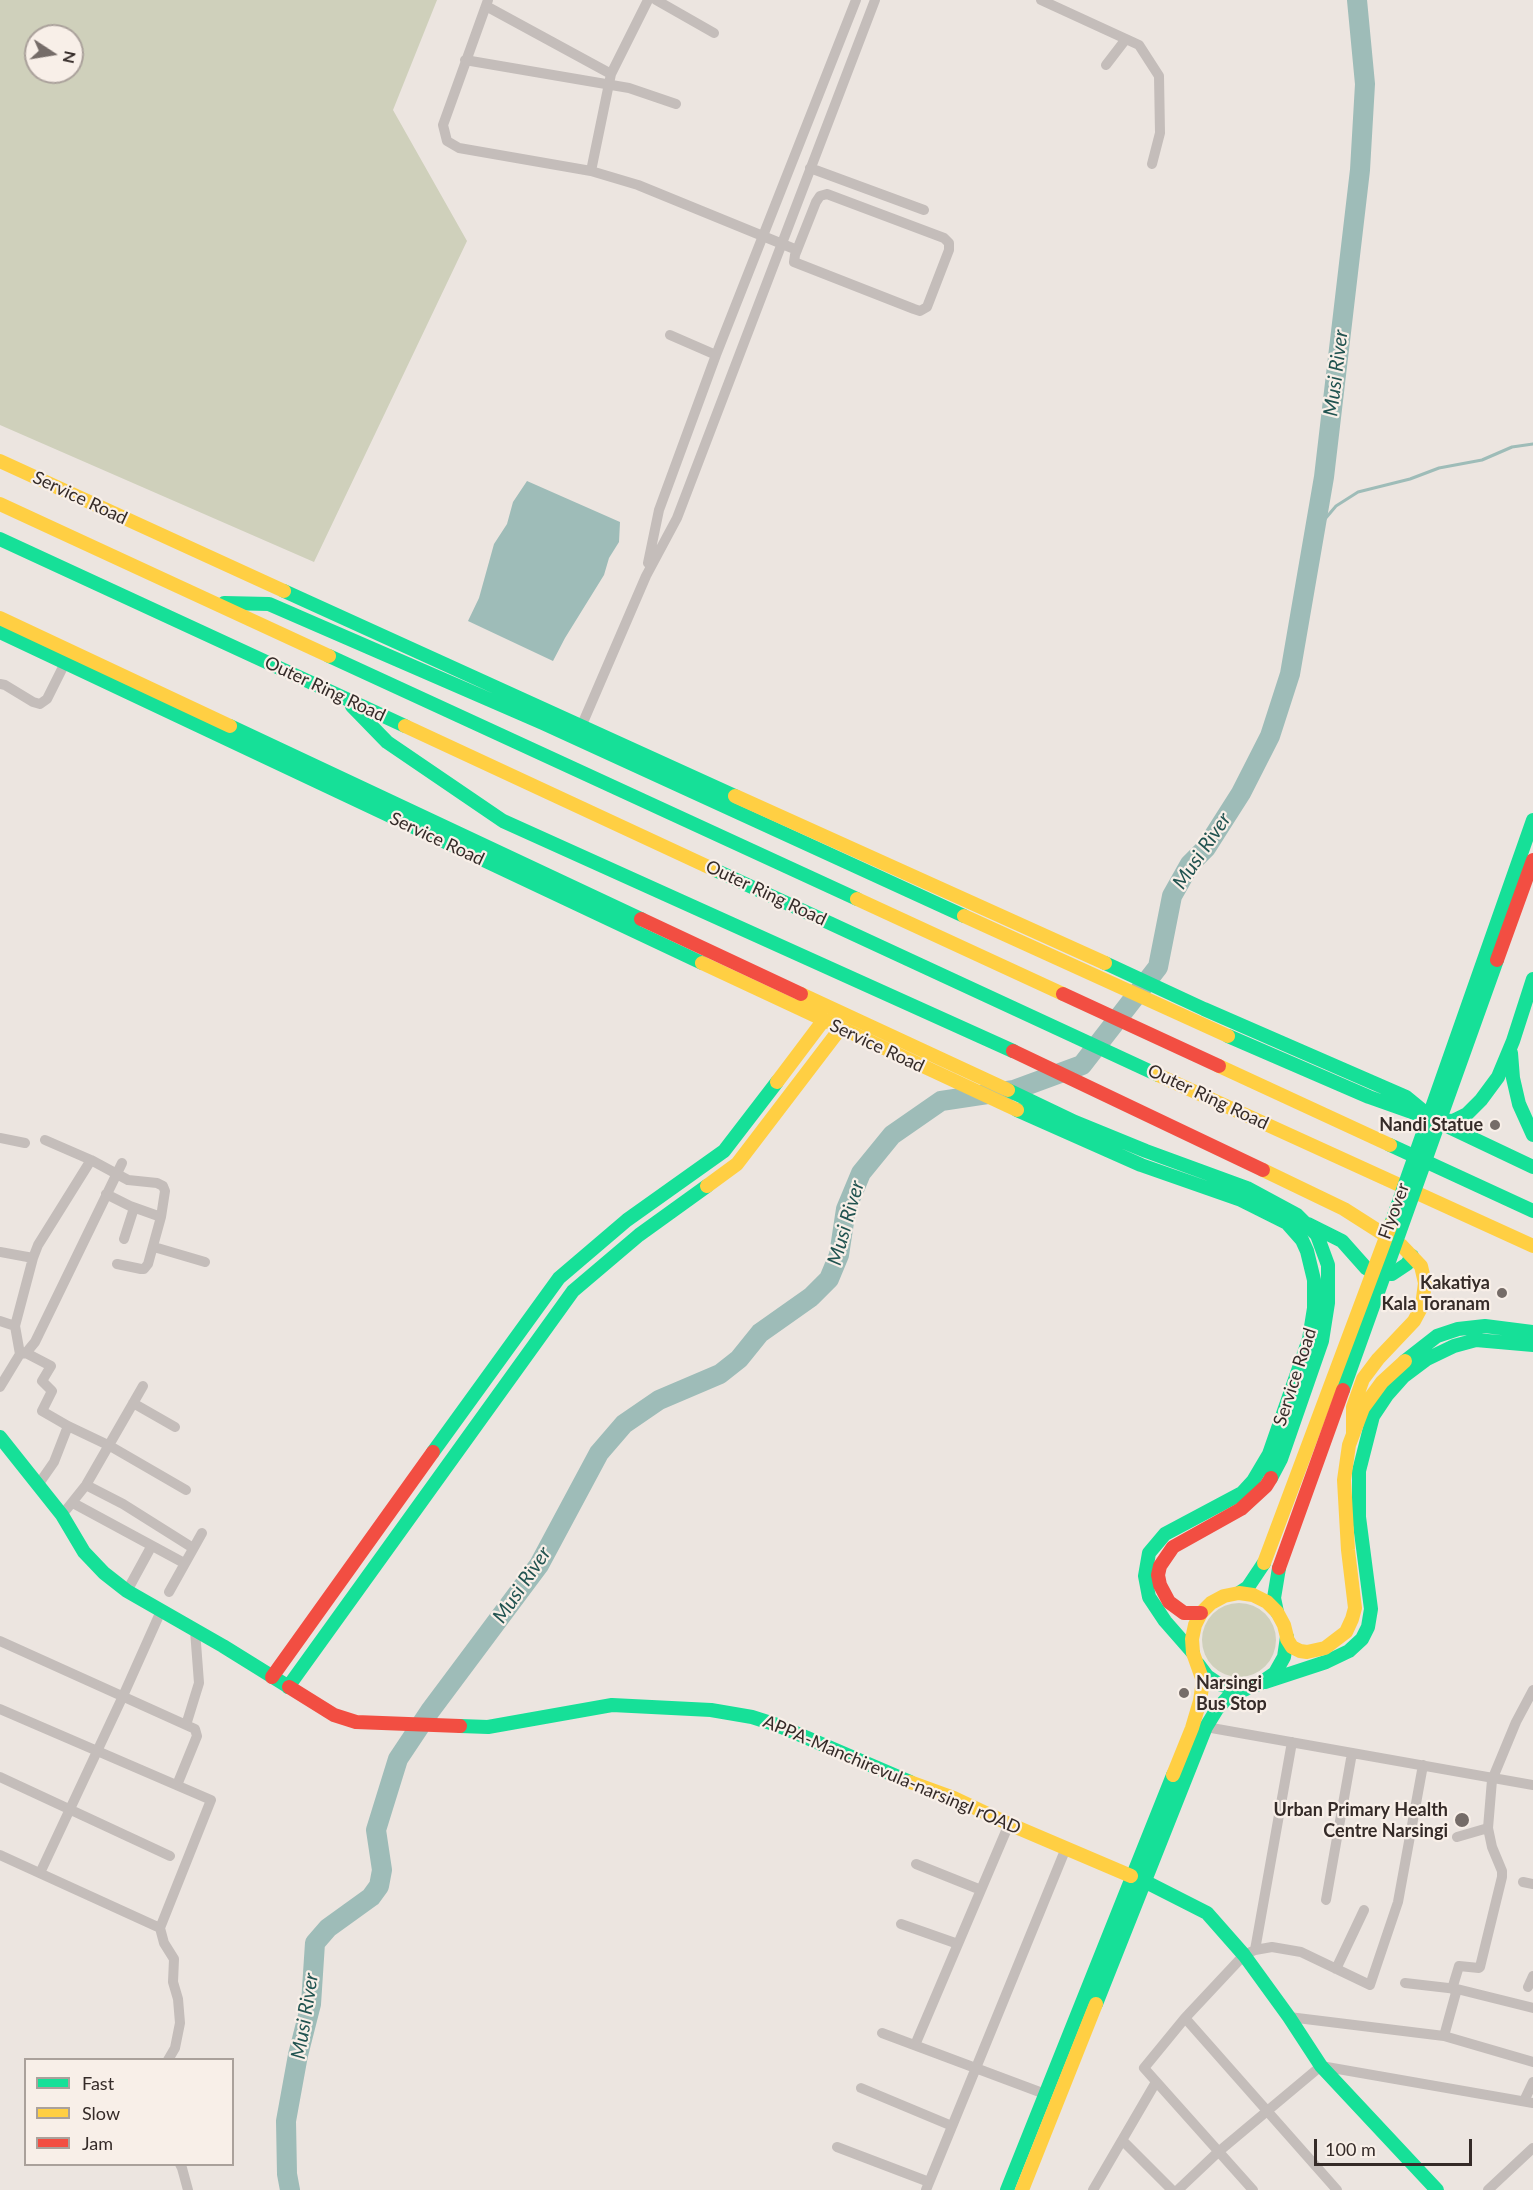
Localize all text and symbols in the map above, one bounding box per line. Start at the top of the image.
north arrow [24,24,84,84]
text: N [60,49,81,65]
water label: Musi River [1319,328,1353,418]
street label: Service Road [29,467,131,529]
street label: Outer Ring Road [261,652,389,726]
street label: Service Road [386,808,488,870]
water label: Musi River [1168,808,1236,894]
street label: Outer Ring Road [702,856,830,930]
street label: Service Road [826,1015,928,1077]
street label: Outer Ring Road [1144,1060,1272,1134]
place label: Nandi Statue [1379,1114,1483,1136]
marker: Nandi Statue [1488,1118,1502,1132]
water label: Musi River [822,1178,870,1268]
street label: Flyover [1374,1180,1414,1242]
place label: Kakatiya Kala Toranam [1382,1272,1490,1314]
marker: Kakatiya Kala Toranam [1495,1286,1509,1300]
street label: Service Road [1269,1325,1321,1429]
water label: Musi River [488,1542,556,1628]
place label: Narsingi Bus Stop [1196,1672,1267,1714]
marker: Narsingi Bus Stop [1177,1686,1191,1700]
street label: APPA-Manchirevula-narsingI rOAD [760,1711,1024,1839]
place label: Urban Primary Health Centre Narsingi [1274,1799,1448,1842]
marker: Urban Primary Health Centre Narsingi [1453,1811,1471,1829]
water label: Musi River [286,1971,324,2061]
legend [24,2058,234,2166]
text: Fast [82,2072,114,2094]
text: Slow [82,2102,120,2124]
scale bar [1317,2127,1474,2165]
text: Jam [82,2132,113,2154]
text: 100 m [1325,2138,1376,2160]

